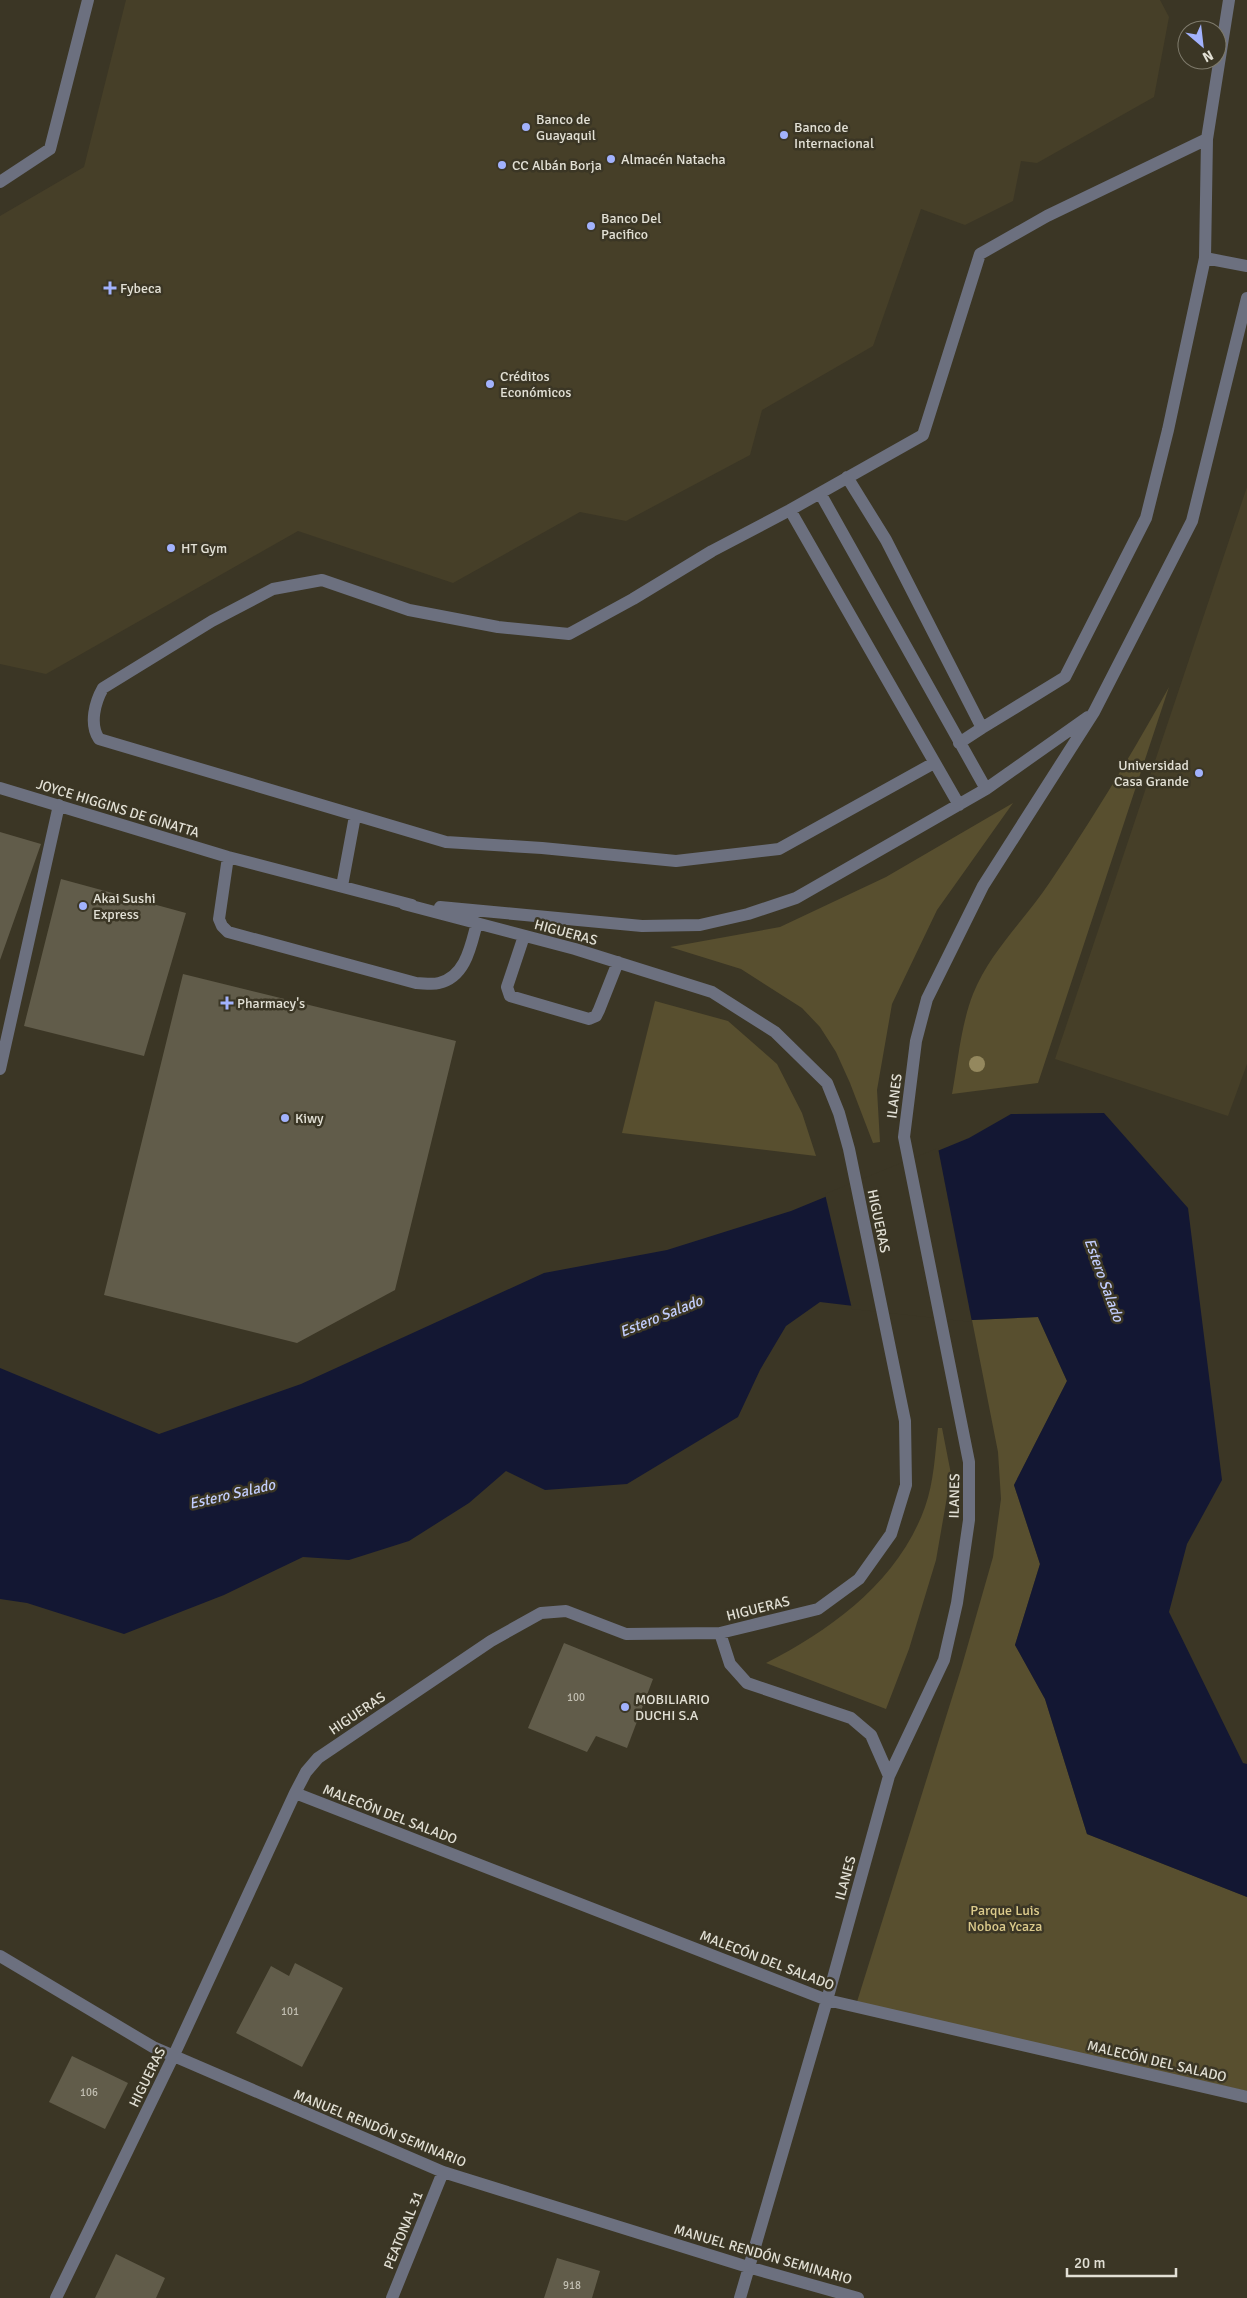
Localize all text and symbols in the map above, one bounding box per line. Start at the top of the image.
north arrow [1177,20,1227,70]
text: N [1200,46,1216,66]
place label: Banco de Guayaquil [536,111,596,144]
place label: Banco de Internacional [794,119,874,152]
marker: Banco de Guayaquil [520,121,532,133]
marker: Banco de Internacional [778,129,790,141]
place label: Almacén Natacha [621,151,726,168]
marker: Almacén Natacha [605,153,617,165]
place label: CC Albán Borja [512,157,602,174]
marker: CC Albán Borja [496,159,508,171]
place label: Banco Del Pacifico [601,210,661,243]
marker: Banco Del Pacifico [585,220,597,232]
place label: Fybeca [120,280,162,297]
marker: Fybeca [104,282,116,294]
place label: Créditos Económicos [500,368,571,401]
marker: Créditos Económicos [484,378,496,390]
place label: HT Gym [181,540,227,557]
marker: HT Gym [165,542,177,554]
place label: Universidad Casa Grande [1114,757,1189,790]
marker: Universidad Casa Grande [1193,767,1205,779]
street label: JOYCE HIGGINS DE GINATTA [34,776,202,842]
place label: Akai Sushi Express [93,890,156,923]
marker: Akai Sushi Express [77,900,89,912]
street label: HIGUERAS [532,916,599,949]
place label: Pharmacy's [237,995,305,1012]
marker: Pharmacy's [221,997,233,1009]
street label: ILANES [883,1072,906,1119]
place label: Kiwy [295,1110,324,1127]
marker: Kiwy [279,1112,291,1124]
street label: HIGUERAS [863,1188,894,1255]
water label: Estero Salado [1081,1236,1128,1325]
water label: Estero Salado [617,1291,706,1341]
street label: ILANES [946,1473,963,1519]
water label: Estero Salado [187,1475,278,1513]
street label: HIGUERAS [725,1592,792,1625]
street label: HIGUERAS [326,1688,389,1739]
house number: 100 [567,1691,585,1704]
place label: MOBILIARIO DUCHI S.A [635,1691,710,1724]
marker: MOBILIARIO DUCHI S.A [619,1701,631,1713]
street label: MALECÓN DEL SALADO [320,1781,459,1848]
street label: ILANES [831,1854,860,1902]
park label: Parque Luis Noboa Ycaza [968,1902,1042,1935]
street label: MALECÓN DEL SALADO [697,1927,836,1994]
house number: 101 [281,2005,299,2018]
street label: MALECÓN DEL SALADO [1085,2037,1228,2086]
street label: HIGUERAS [126,2044,169,2110]
house number: 106 [80,2086,98,2099]
street label: MANUEL RENDÓN SEMINARIO [291,2086,469,2171]
street label: PEATONAL 31 [380,2189,427,2272]
street label: MANUEL RENDÓN SEMINARIO [672,2221,854,2288]
scale bar [1067,2246,1176,2278]
text: 20 m [1074,2254,1105,2272]
house number: 918 [563,2279,581,2292]

